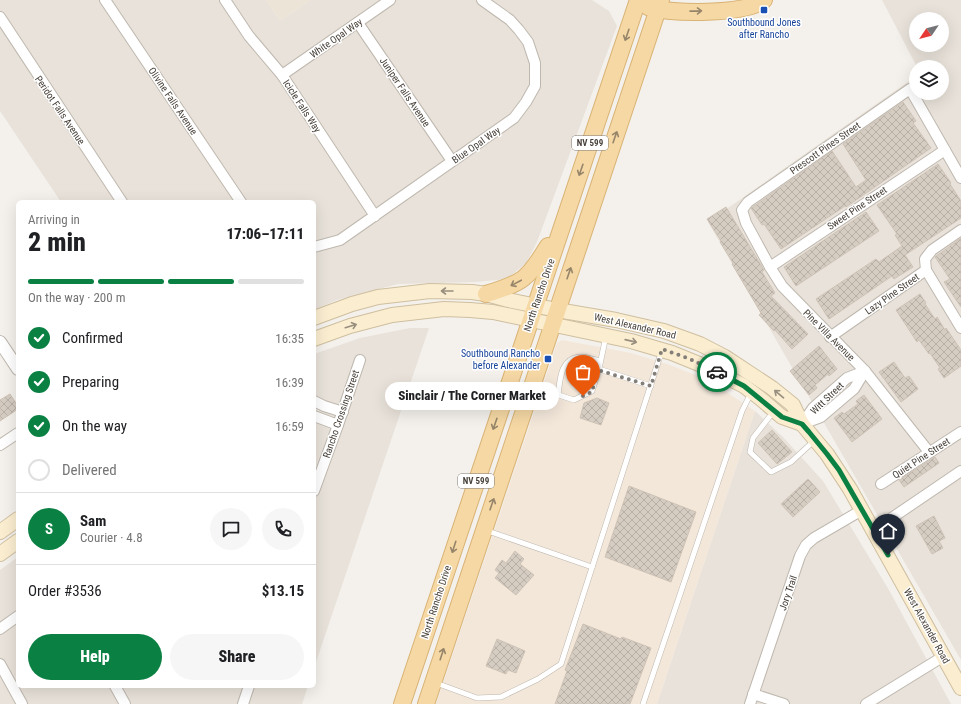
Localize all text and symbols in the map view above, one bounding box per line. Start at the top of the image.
marker: Southbound Jones after Rancho [759,5,769,15]
one-way arrow [689,8,702,15]
north arrow [909,12,949,52]
map controls [909,12,949,100]
street label: White Opal Way [308,16,364,60]
place label: Southbound Jones after Rancho [727,17,801,40]
one-way arrow [622,29,630,41]
street label: Juniper Falls Avenue [378,55,433,129]
button: layers [909,60,949,100]
street label: Olivine Falls Avenue [146,65,200,137]
street label: Peridot Falls Avenue [33,74,87,147]
street label: Icicle Falls Way [281,78,323,134]
street label: Prescott Pines Street [788,120,862,176]
street label: Blue Opal Way [450,124,502,166]
one-way arrow [612,130,619,143]
road number: NV 599 [572,136,608,150]
one-way arrow [576,163,584,175]
street label: Sweet Pine Street [825,184,889,232]
text: Arriving in [28,212,80,227]
text: 17:06–17:11 [226,225,304,243]
text: 2 min [28,227,86,257]
street label: North Rancho Drive [521,257,557,333]
one-way arrow [566,267,574,279]
street label: Lazy Pine Street [863,271,921,317]
one-way arrow [511,280,523,287]
one-way arrow [441,287,454,295]
text: On the way · 200 m [28,290,125,305]
street label: Pine Villa Avenue [801,307,857,363]
street label: West Alexander Road [593,311,677,341]
one-way arrow [344,322,357,329]
icon: check [28,327,50,349]
text: Confirmed [62,329,123,347]
text: 16:35 [275,331,304,346]
one-way arrow [624,338,637,346]
place label: Southbound Rancho before Alexander [461,348,540,371]
courier [697,352,737,392]
marker: Southbound Rancho before Alexander [543,354,553,364]
pin [566,355,600,396]
icon: bag [572,361,594,383]
icon: car [706,361,728,383]
street label: Rancho Crossing Street [321,369,361,459]
icon: check [28,371,50,393]
text: Preparing [62,373,119,391]
text: 16:39 [275,375,304,390]
street label: Witt Street [808,380,846,416]
callout: Sinclair / The Corner Market [385,382,559,410]
text: Sinclair / The Corner Market [398,388,546,403]
one-way arrow [774,389,785,398]
icon: check [28,415,50,437]
text: On the way [62,417,127,435]
one-way arrow [491,417,498,430]
text: 16:59 [275,419,304,434]
street label: Quiet Pine Street [890,435,952,481]
text: Delivered [62,461,117,479]
road number: NV 599 [458,474,494,488]
one-way arrow [489,498,497,510]
button: chat [210,508,252,550]
button: phone [262,508,304,550]
text: Sam [80,512,106,530]
pin [871,514,905,555]
text: S [45,520,53,538]
icon: home [877,520,899,542]
text: Courier · 4.8 [80,530,143,545]
one-way arrow [450,541,457,554]
street label: North Rancho Drive [419,564,453,640]
street label: Jory Trail [777,574,799,612]
text: Order #3536 [28,582,102,600]
text: $13.15 [262,582,304,600]
street label: West Alexander Road [902,587,952,665]
button: Help [28,634,162,680]
button: Share [170,634,304,680]
one-way arrow [439,648,447,660]

